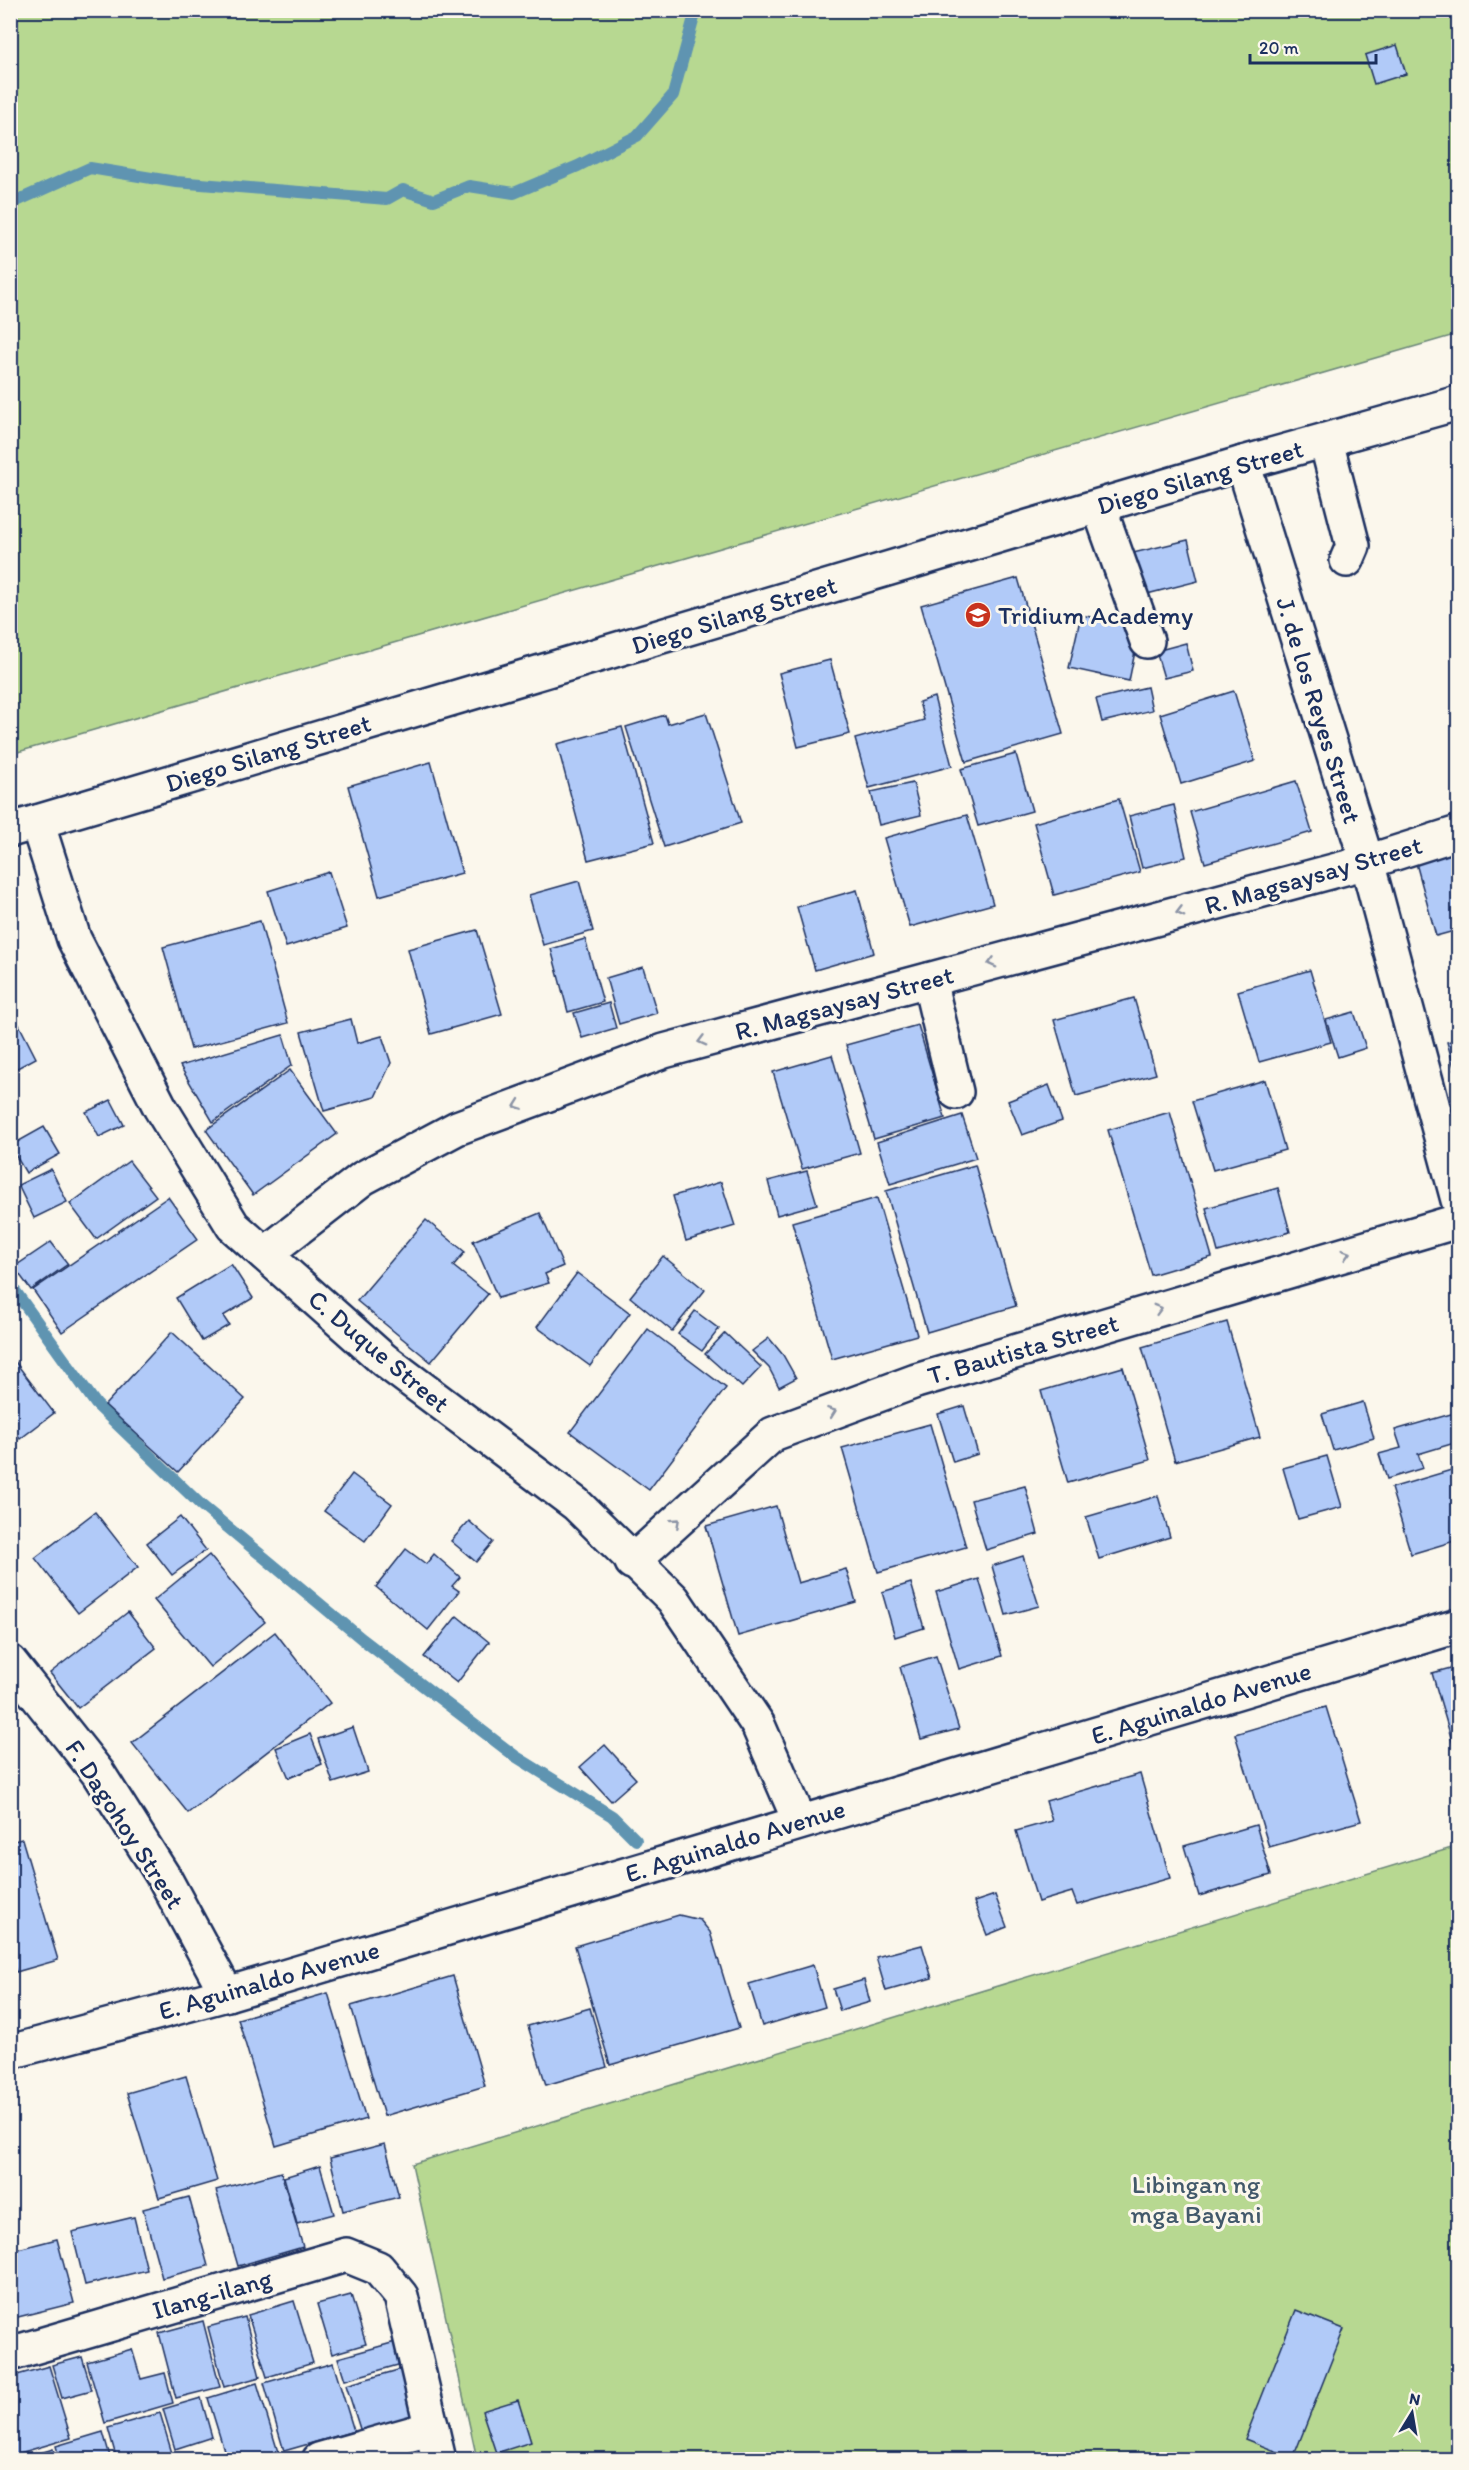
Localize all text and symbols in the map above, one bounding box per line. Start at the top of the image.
scale bar [1250,27,1376,65]
text: 20 m [1259,37,1299,59]
street label: Diego Silang Street [1093,432,1307,522]
street label: Diego Silang Street [627,568,841,661]
street label: J. de los Reyes Street [1269,593,1369,827]
place label: Tridium Academy [998,599,1193,631]
school or university icon: Tridium Academy [963,600,993,630]
street label: Diego Silang Street [161,706,375,799]
street label: R. Magsaysay Street [1201,829,1426,921]
one-way arrow [1175,905,1186,917]
one-way arrow [987,955,997,968]
street label: R. Magsaysay Street [731,958,957,1048]
one-way arrow [697,1034,708,1046]
one-way arrow [513,1098,524,1111]
one-way arrow [1340,1249,1350,1261]
street label: C. Duque Street [302,1283,456,1420]
one-way arrow [1153,1304,1163,1316]
street label: T. Bautista Street [924,1306,1122,1392]
one-way arrow [827,1406,837,1419]
one-way arrow [668,1519,679,1530]
street label: E. Aguinaldo Avenue [1087,1654,1315,1752]
street label: F. Dagohoy Street [58,1733,192,1915]
street label: E. Aguinaldo Avenue [621,1792,849,1890]
street label: E. Aguinaldo Avenue [155,1933,383,2027]
park label: Libingan ng mga Bayani [1130,2168,1262,2230]
street label: Ilang-ilang [149,2261,276,2326]
north arrow [1382,2383,1442,2443]
text: N [1408,2388,1422,2409]

